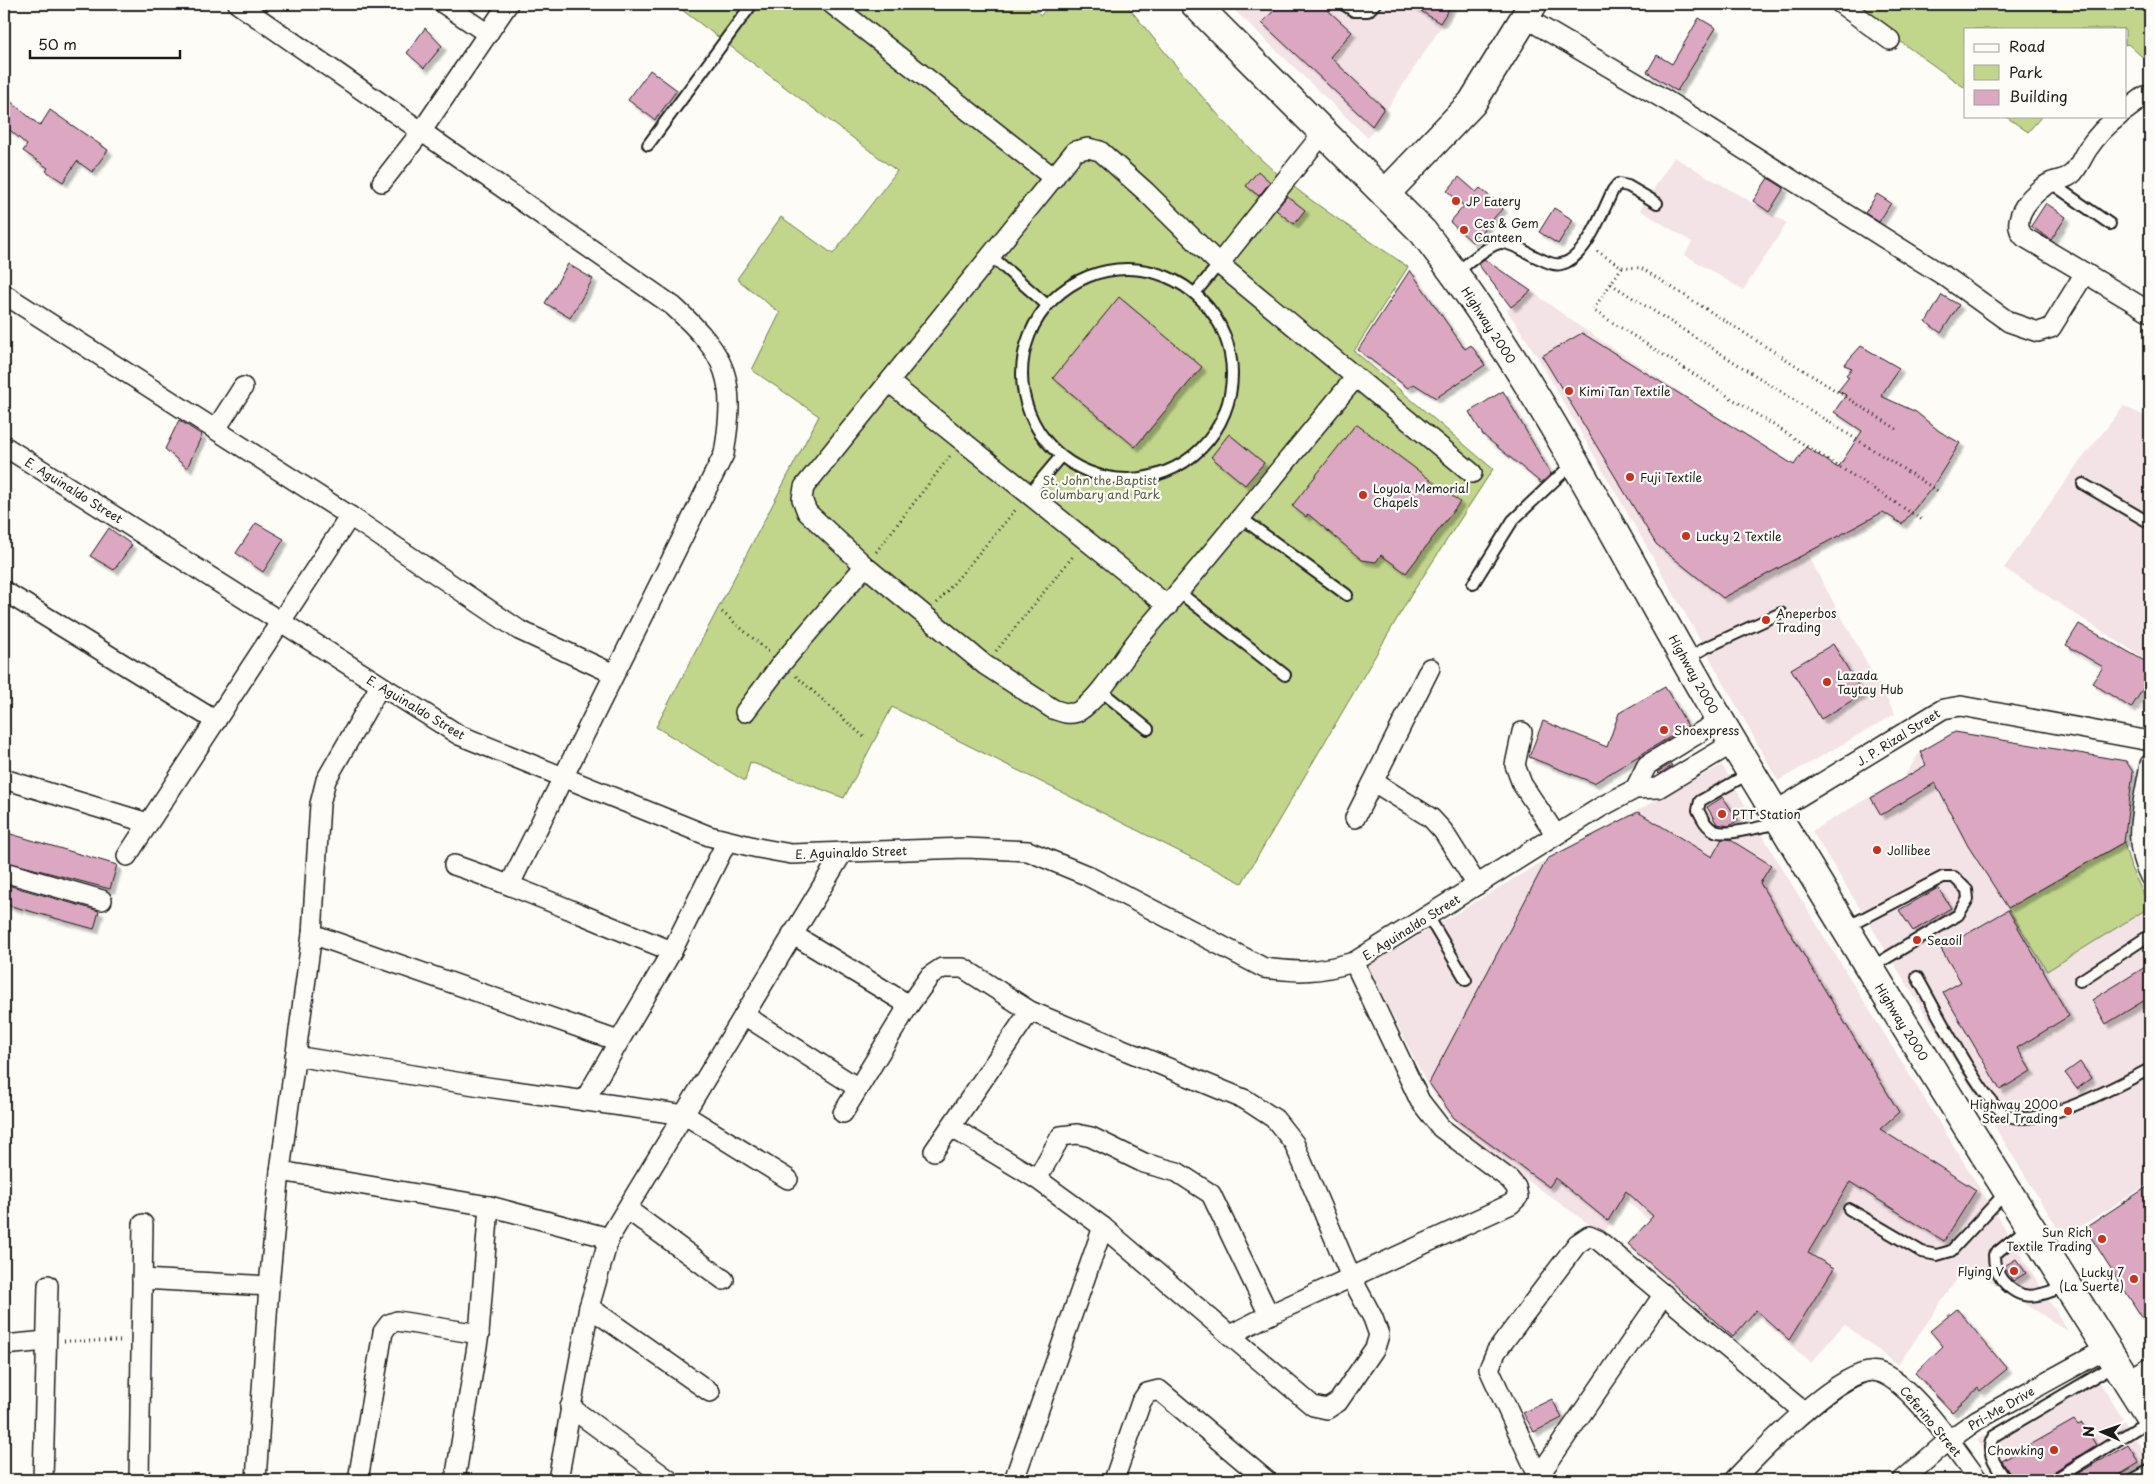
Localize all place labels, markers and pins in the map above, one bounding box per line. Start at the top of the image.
place label: JP Eatery [1466,192,1521,210]
marker: JP Eatery [1450,195,1462,207]
place label: Ces & Gem Canteen [1474,214,1539,246]
marker: Ces & Gem Canteen [1458,224,1470,236]
place label: Kimi Tan Textile [1579,382,1671,400]
marker: Kimi Tan Textile [1563,385,1575,397]
place label: Fuji Textile [1640,468,1703,486]
marker: Fuji Textile [1624,471,1636,483]
place label: Loyola Memorial Chapels [1373,479,1469,511]
marker: Loyola Memorial Chapels [1357,489,1369,501]
place label: Lucky 2 Textile [1696,527,1782,545]
marker: Lucky 2 Textile [1680,530,1692,542]
place label: Aneperbos Trading [1776,604,1837,636]
marker: Aneperbos Trading [1760,614,1772,626]
place label: Lazada Taytay Hub [1837,666,1904,698]
marker: Lazada Taytay Hub [1821,676,1833,688]
place label: Shoexpress [1674,721,1740,739]
marker: Shoexpress [1658,724,1670,736]
place label: PTT Station [1732,805,1801,823]
marker: PTT Station [1716,808,1728,820]
place label: Jollibee [1887,841,1931,859]
marker: Jollibee [1871,844,1883,856]
place label: Seaoil [1927,931,1962,949]
marker: Seaoil [1911,934,1923,946]
place label: Highway 2000 Steel Trading [1970,1095,2058,1127]
marker: Highway 2000 Steel Trading [2062,1105,2074,1117]
place label: Sun Rich Textile Trading [2006,1223,2092,1255]
marker: Sun Rich Textile Trading [2096,1233,2108,1245]
place label: Flying V [1958,1262,2005,1280]
place label: Lucky 7 (La Suerte) [2059,1263,2124,1295]
marker: Flying V [2008,1265,2020,1277]
marker: Lucky 7 (La Suerte) [2128,1273,2140,1285]
place label: Chowking [1987,1441,2044,1459]
marker: Chowking [2048,1444,2060,1456]

